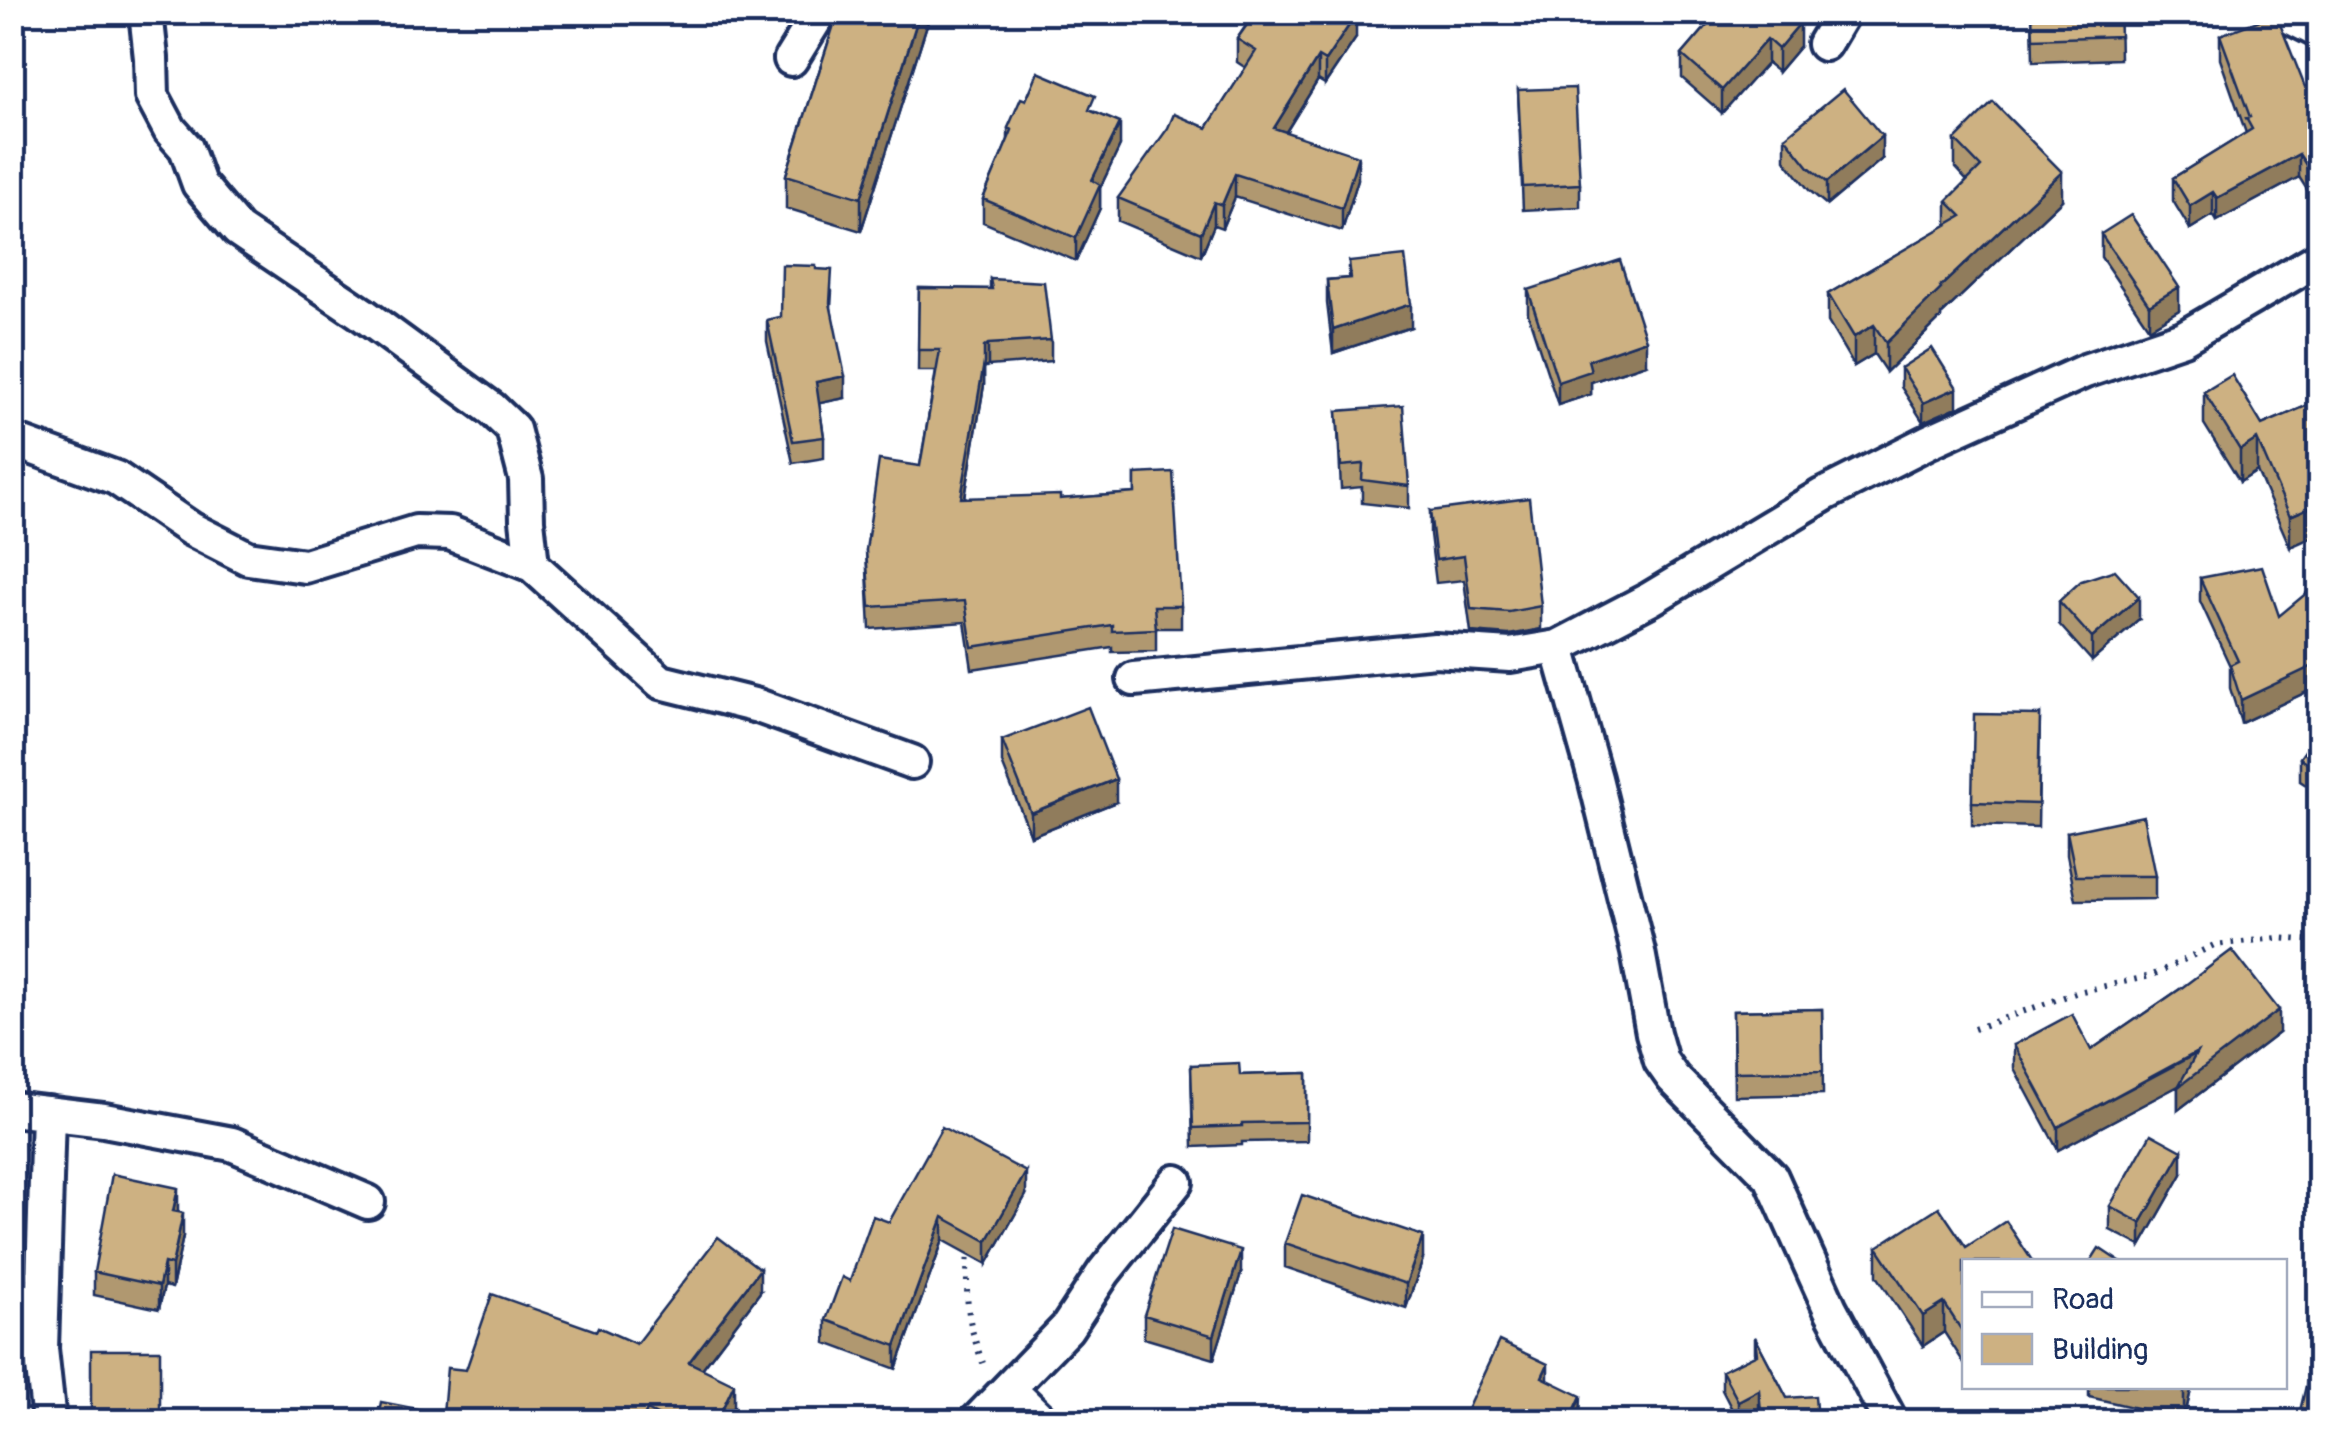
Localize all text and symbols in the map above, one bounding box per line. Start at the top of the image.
legend [1962,1259,2287,1389]
text: Road [2052,1281,2114,1318]
text: Building [2052,1331,2148,1368]

